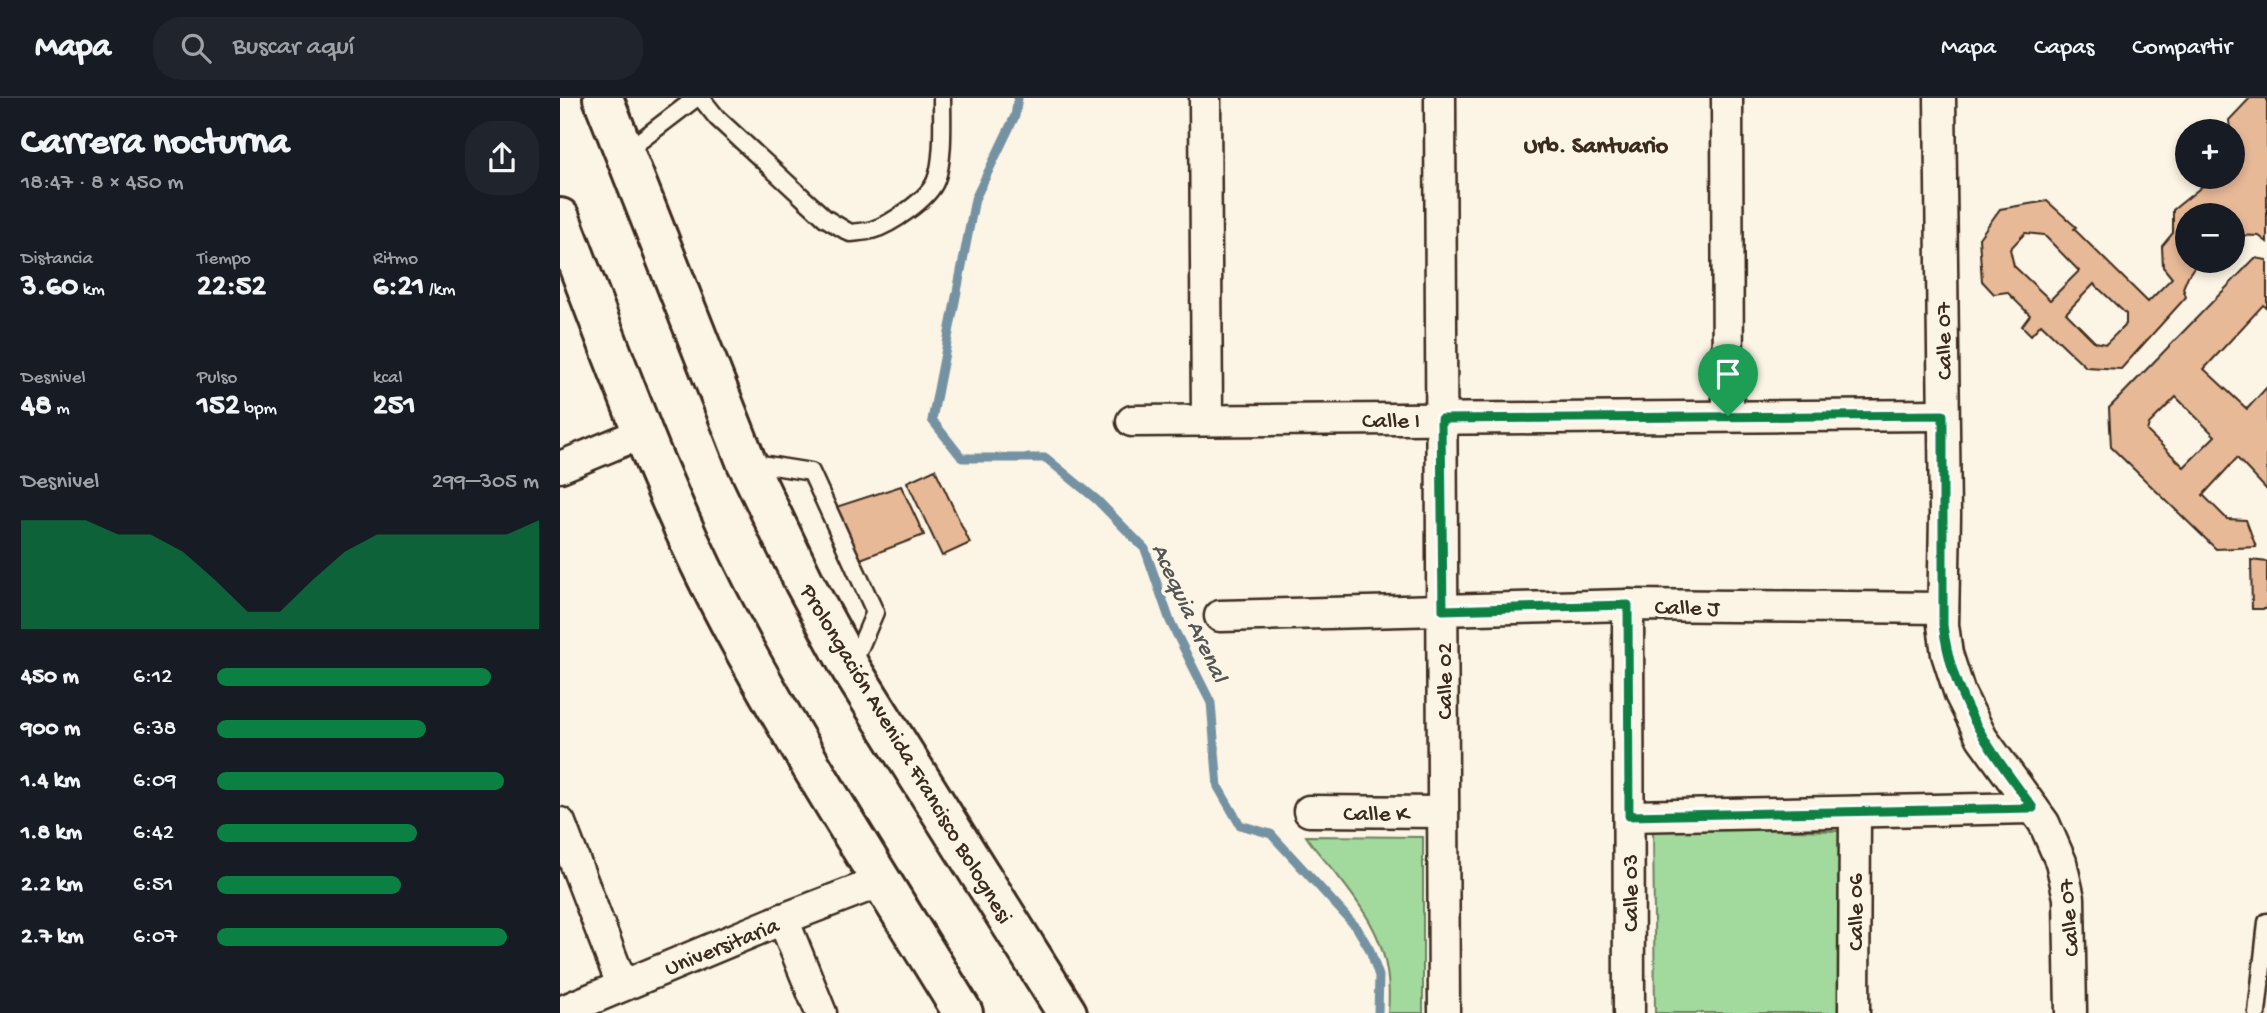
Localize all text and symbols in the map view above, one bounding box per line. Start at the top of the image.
search box [153,17,643,80]
text: Mapa [35,29,111,67]
icon: search [177,29,215,67]
text: Buscar aquí [233,33,354,64]
text: Mapa [1941,34,1996,63]
text: Capas [2034,34,2094,63]
text: Compartir [2132,34,2232,63]
map controls [2175,119,2245,273]
button: + [2175,119,2245,189]
button: share [465,121,539,195]
text: Carrera nocturna [21,122,289,166]
district label: Urb. Santuario [1524,133,1669,162]
text: 18:47 · 8 × 450 m [21,170,183,197]
button: − [2175,203,2245,273]
text: Distancia [21,248,93,271]
text: Tiempo [197,248,251,271]
text: Ritmo [373,248,418,271]
text: 3.60 [21,271,78,306]
text: 22:52 [197,271,266,306]
text: 6:21 [373,271,424,306]
text: km [78,279,105,302]
text: /km [424,279,455,302]
street label: Calle 07 [1931,301,1960,380]
pin [1698,344,1758,416]
icon: arrive [1709,355,1747,393]
text: Desnivel [21,367,86,390]
text: Pulso [197,367,237,390]
text: kcal [373,367,403,390]
text: 48 [21,390,52,425]
text: 152 [197,390,240,425]
text: 251 [373,390,416,425]
text: m [52,398,70,421]
text: bpm [240,398,277,421]
street label: Calle I [1362,409,1420,436]
text: Desnivel [21,469,99,496]
text: 299–305 m [432,469,539,496]
water label: Acequia Arenal [1143,540,1233,689]
street label: Prolongación Avenida Francisco Bolognesi [792,579,1017,929]
street label: Calle J [1654,595,1721,624]
street label: Calle 02 [1433,642,1460,720]
text: 450 m [21,664,79,691]
text: 6:12 [133,664,172,691]
text: 900 m [21,716,80,743]
text: 6:38 [133,716,176,743]
text: 1.4 km [21,768,80,795]
text: 6:09 [133,768,176,795]
street label: Calle K [1343,802,1411,829]
text: 1.8 km [21,820,82,847]
text: 6:42 [133,820,174,847]
street label: Calle 03 [1619,854,1646,932]
text: 2.2 km [21,872,83,899]
text: 6:51 [133,872,173,899]
street label: Calle 06 [1844,873,1871,951]
street label: Calle 07 [2054,877,2087,958]
street label: Universitaria [661,913,785,983]
text: 2.7 km [21,924,84,951]
text: 6:07 [133,924,177,951]

